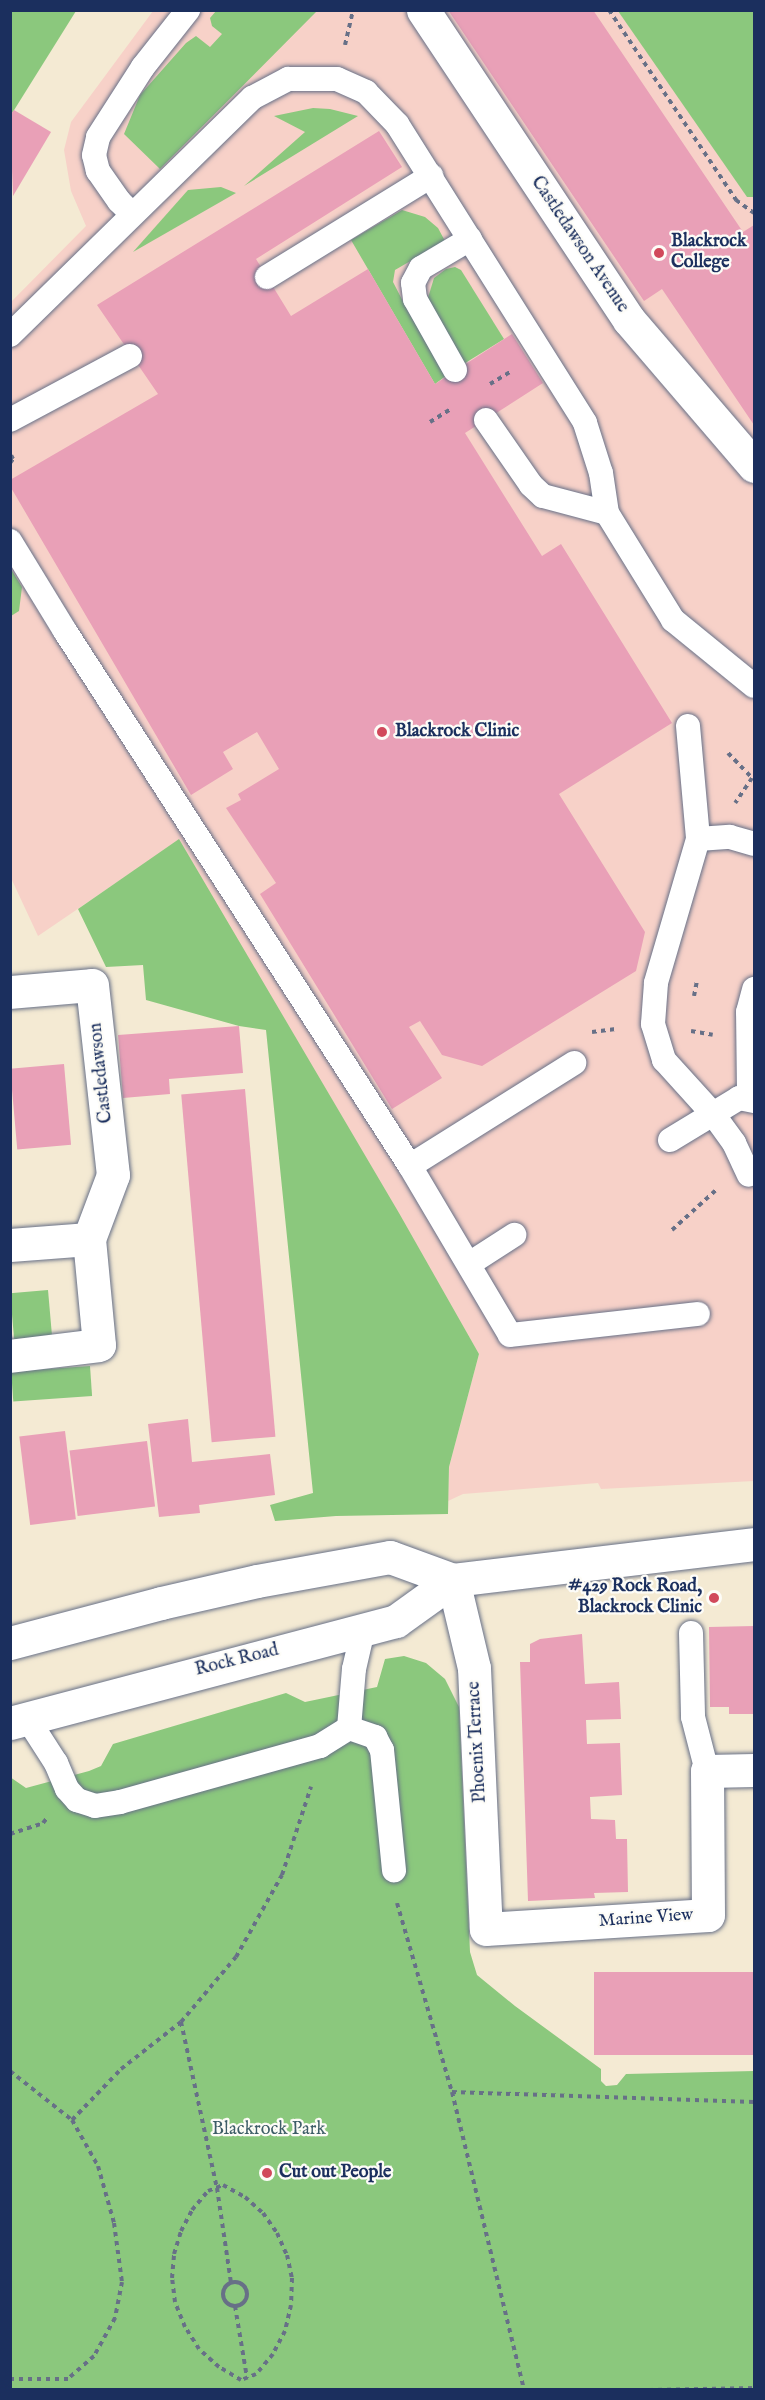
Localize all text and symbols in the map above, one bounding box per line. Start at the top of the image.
street label: Castledawson Avenue [525,173,633,317]
place label: Blackrock College [671,232,747,274]
marker: Blackrock College [652,246,666,260]
place label: Blackrock Clinic [395,721,519,743]
marker: Blackrock Clinic [373,723,391,741]
street label: Castledawson [86,1022,118,1124]
place label: #429 Rock Road, Blackrock Clinic [568,1577,702,1620]
marker: #429 Rock Road, Blackrock Clinic [707,1591,721,1605]
street label: Rock Road [193,1640,281,1682]
street label: Phoenix Terrace [464,1681,492,1803]
street label: Marine View [598,1905,694,1933]
park label: Blackrock Park [212,2119,326,2141]
place label: Cut out People [279,2162,391,2184]
marker: Cut out People [260,2166,274,2180]

